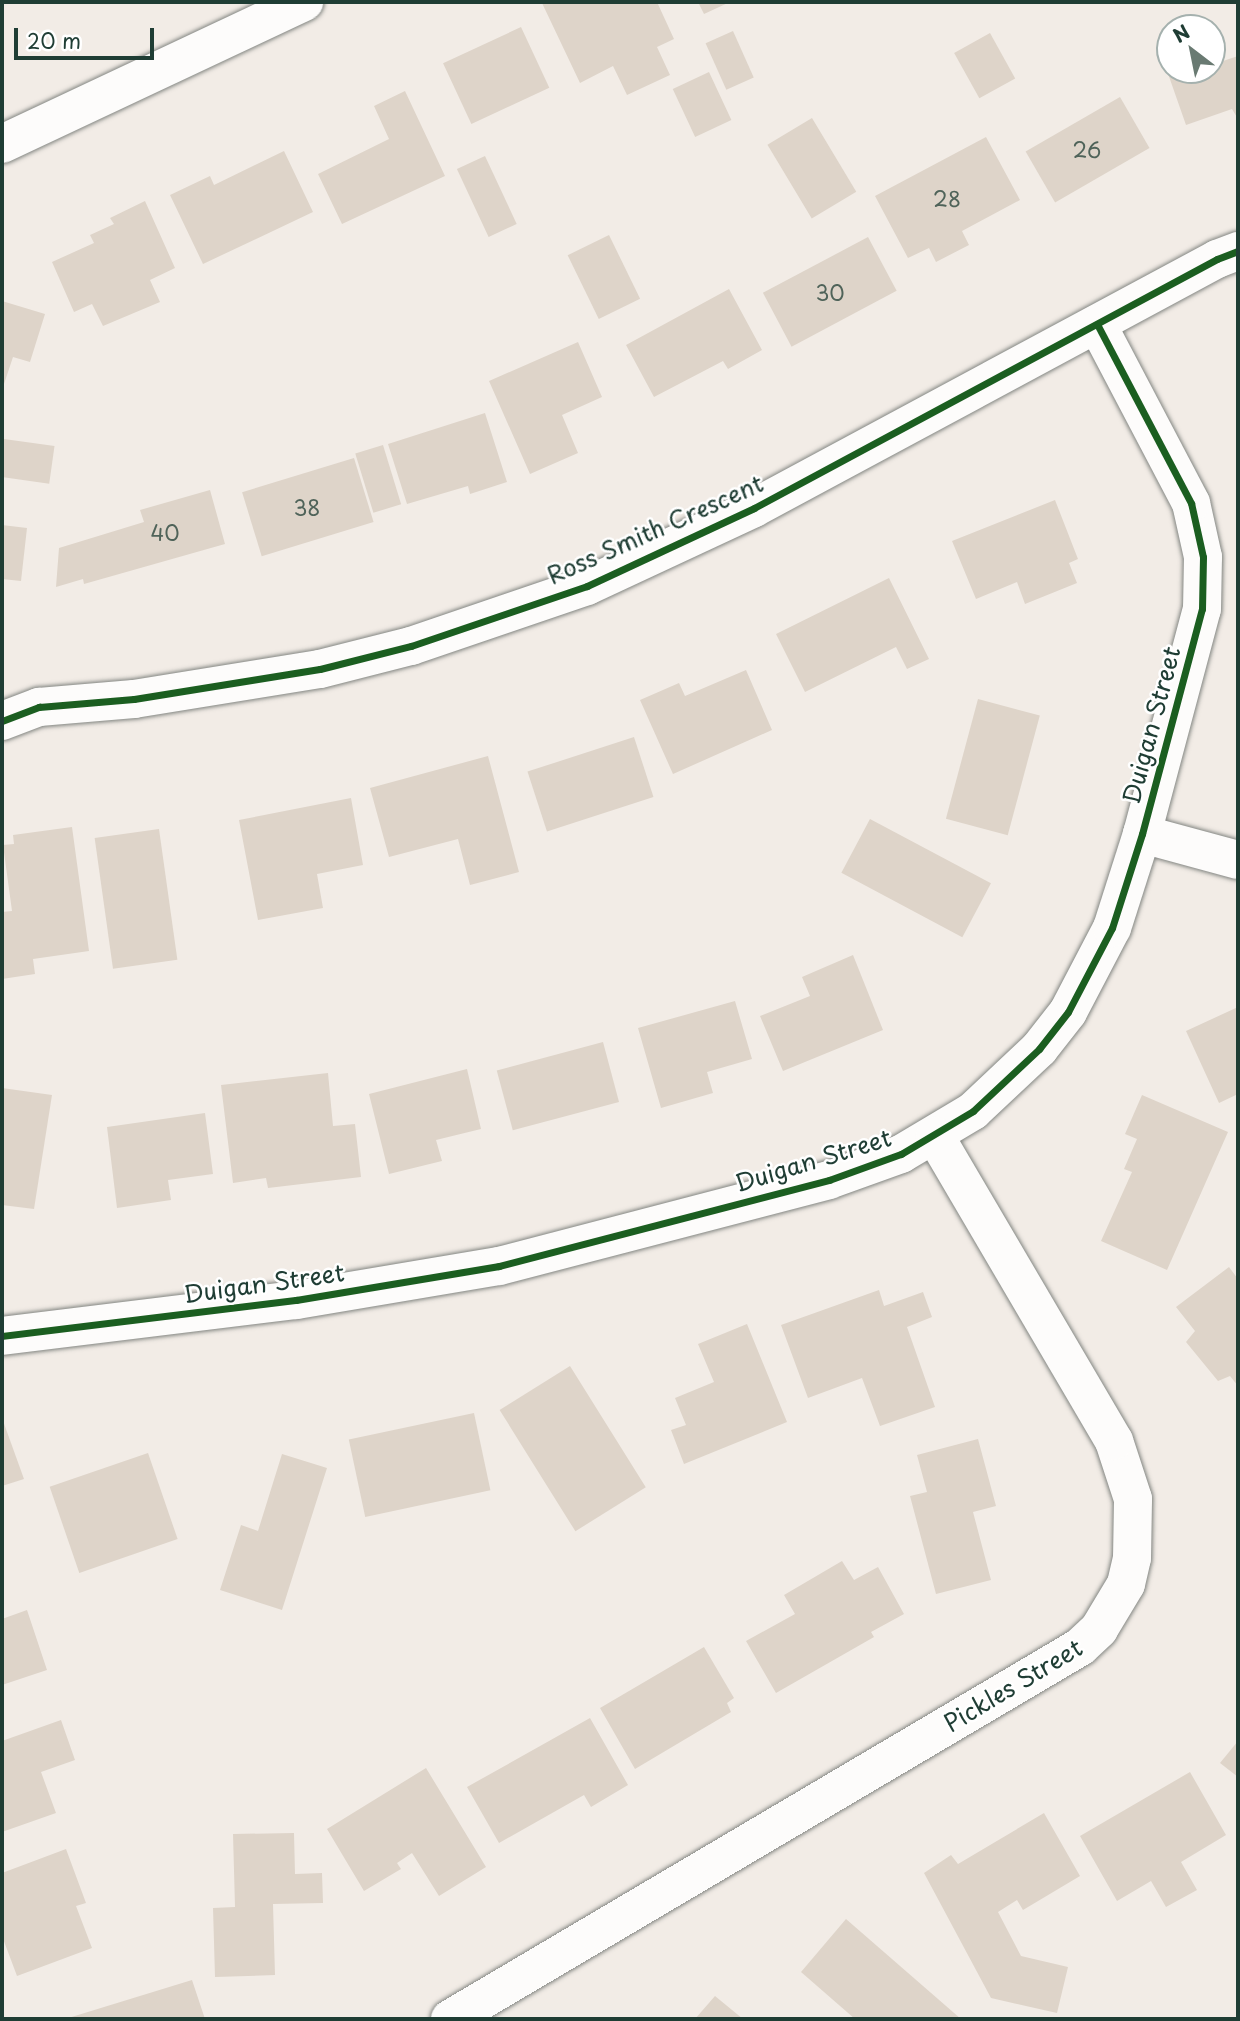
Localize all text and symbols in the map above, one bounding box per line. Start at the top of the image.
scale bar [18,14,158,58]
north arrow [1156,14,1226,84]
text: N [1167,17,1195,49]
text: 20 m [27,24,81,56]
house number: 26 [1073,136,1101,162]
house number: 28 [933,185,961,211]
house number: 30 [815,279,845,305]
street label: Ross Smith Crescent [541,468,769,590]
house number: 38 [294,494,320,520]
house number: 40 [150,519,180,545]
street label: Duigan Street [1116,643,1186,807]
street label: Duigan Street [731,1122,895,1198]
street label: Duigan Street [182,1257,346,1309]
street label: Pickles Street [938,1632,1088,1738]

